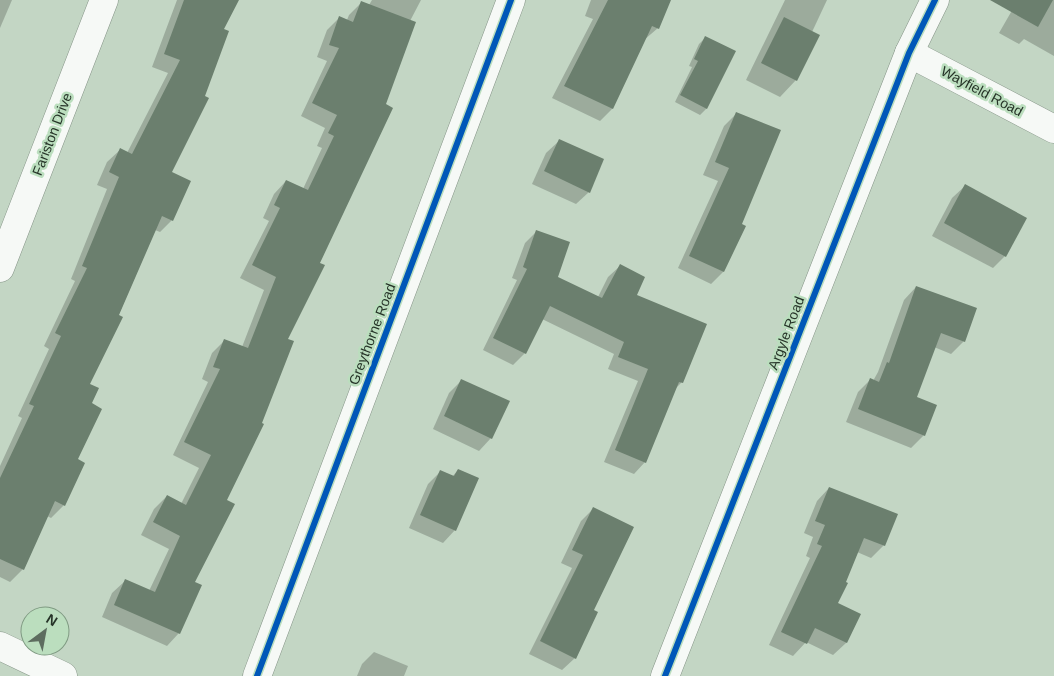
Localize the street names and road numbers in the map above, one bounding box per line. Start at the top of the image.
street label: Wayfield Road [938,63,1026,119]
street label: Fariston Drive [29,90,75,178]
street label: Greythorne Road [345,281,399,387]
street label: Argyle Road [765,294,807,372]

